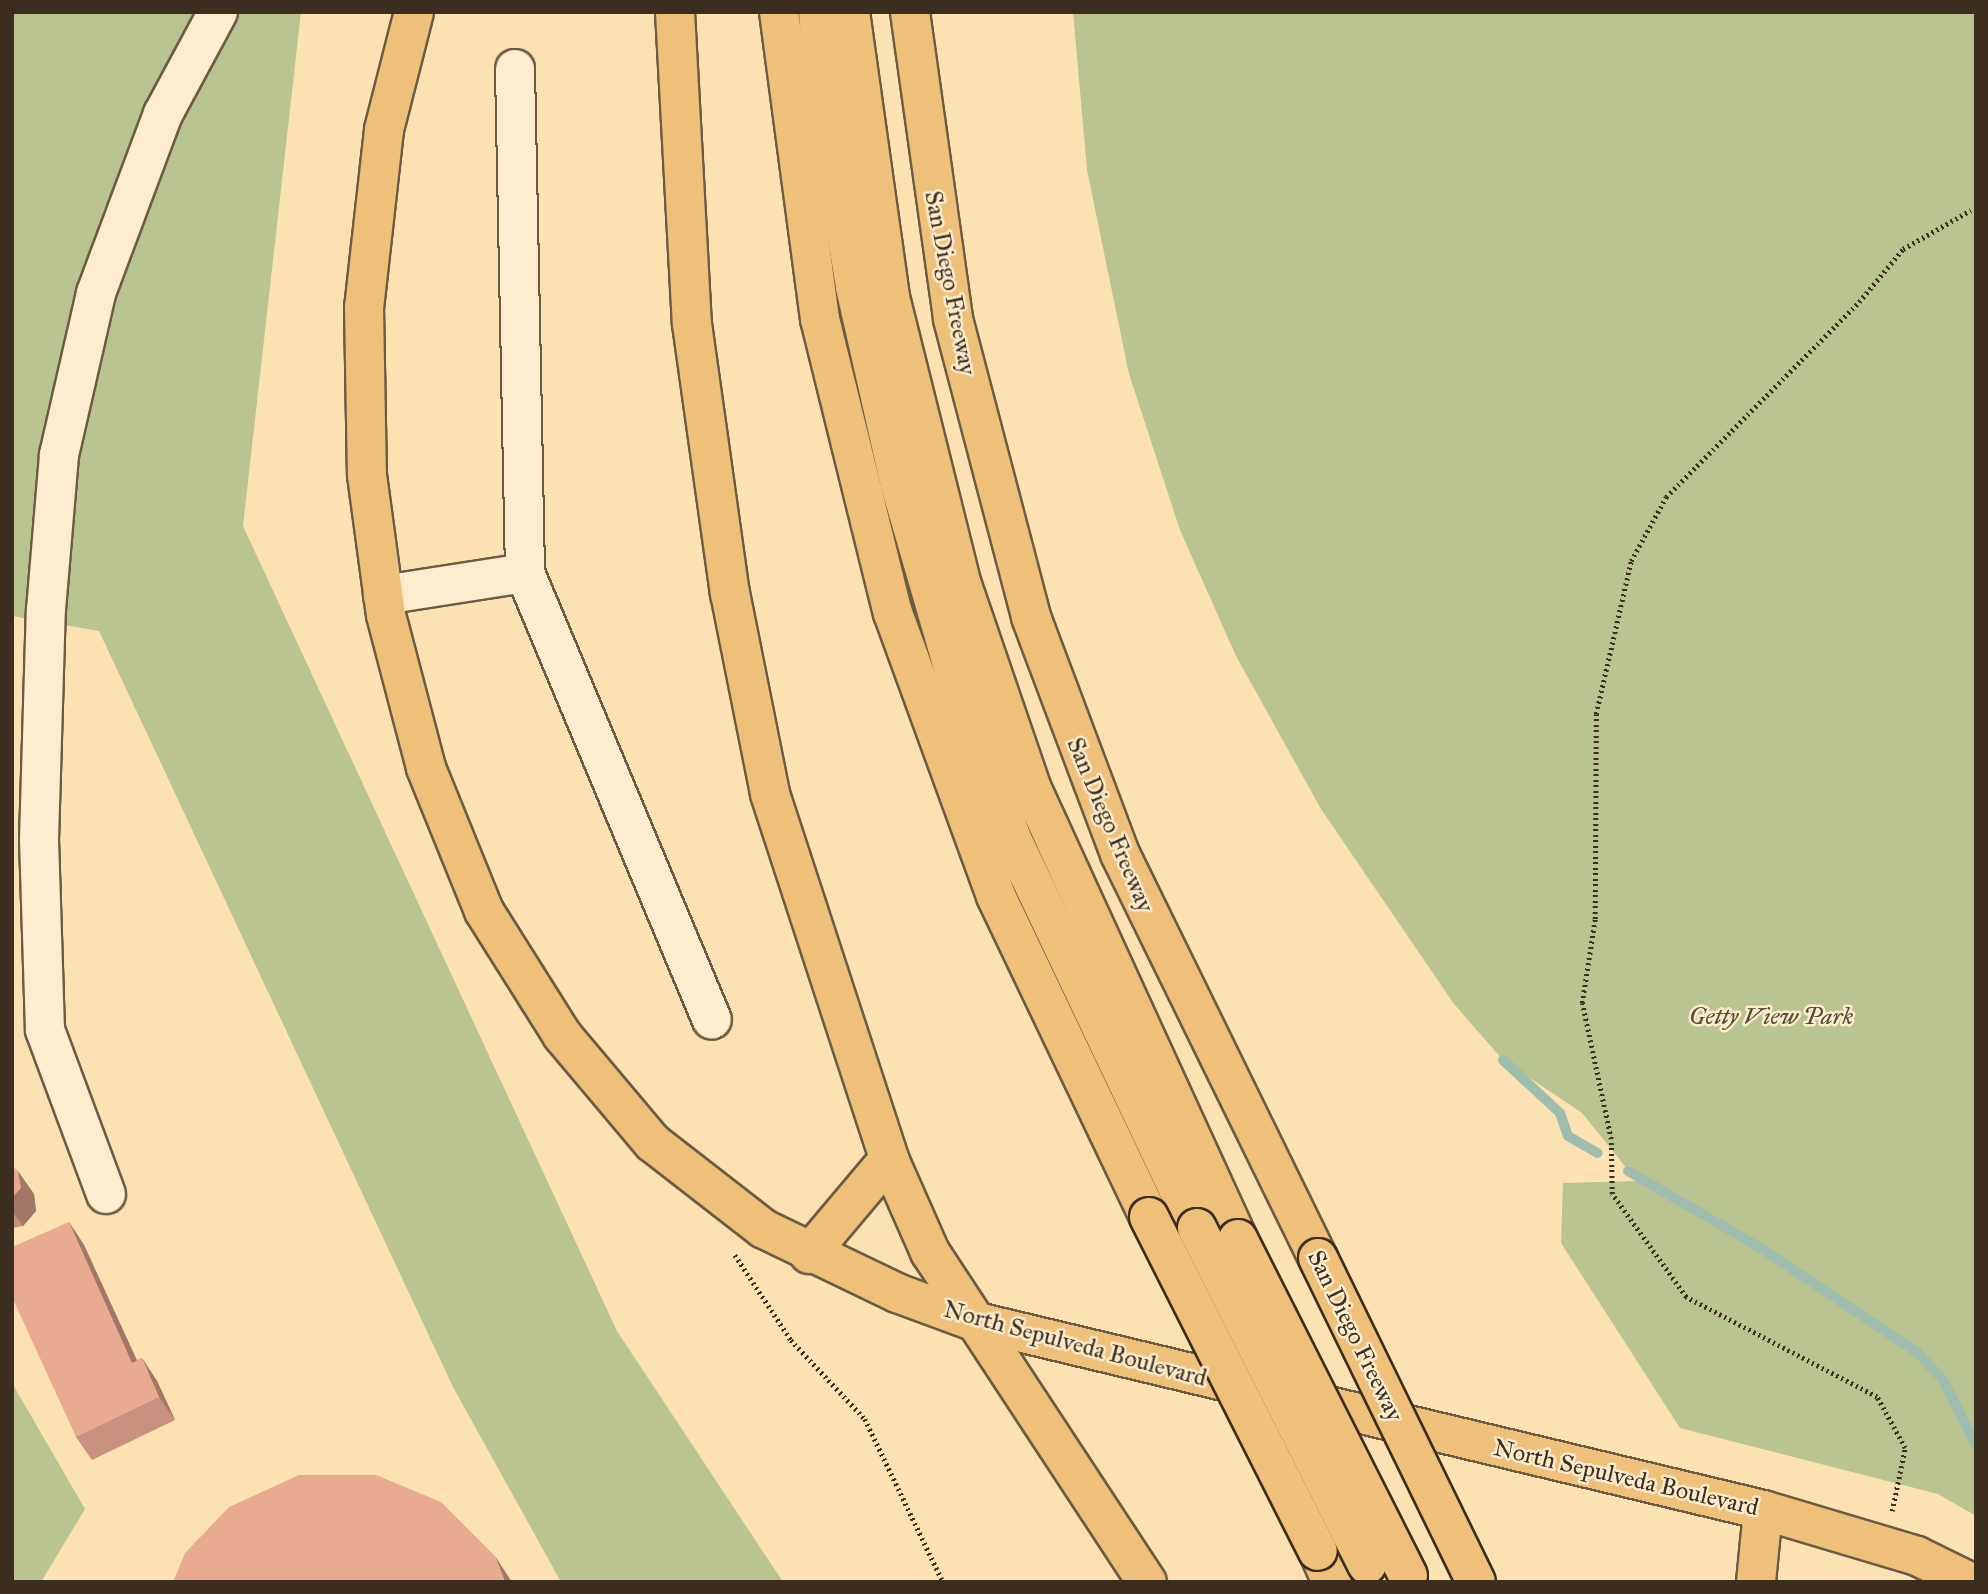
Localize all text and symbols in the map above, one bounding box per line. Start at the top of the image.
street label: San Diego Freeway [918,189,982,377]
street label: San Diego Freeway [1060,733,1160,917]
park label: Getty View Park [1689,1003,1853,1031]
street label: San Diego Freeway [1301,1246,1409,1426]
street label: North Sepulveda Boulevard [940,1295,1210,1393]
street label: North Sepulveda Boulevard [1491,1433,1761,1523]

